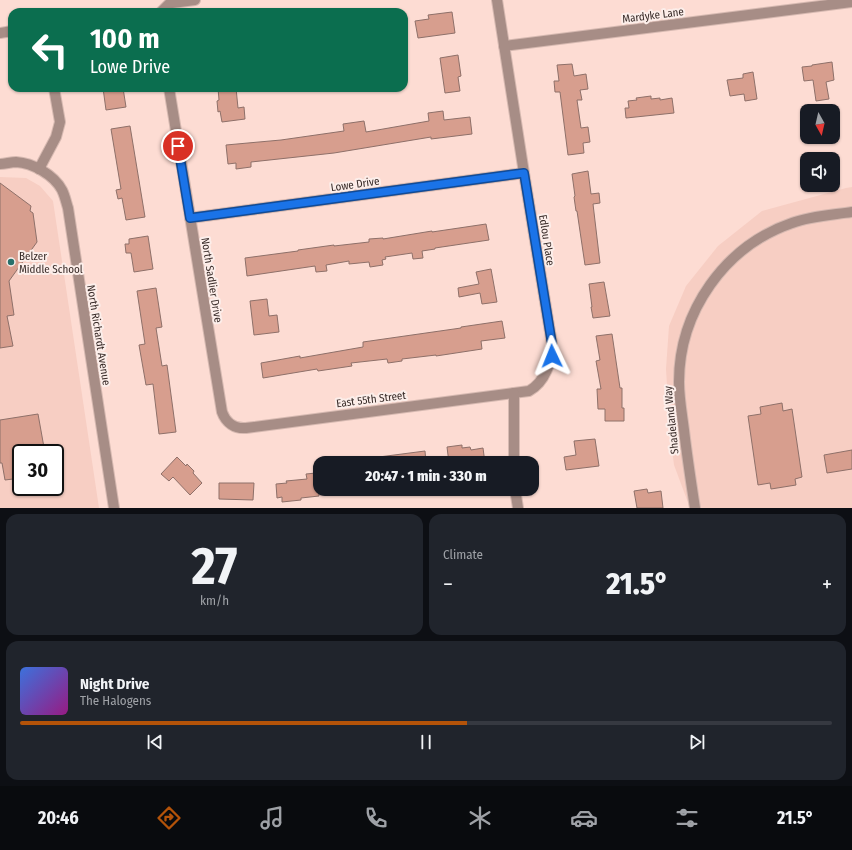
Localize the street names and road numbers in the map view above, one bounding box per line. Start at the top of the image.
street label: Mardyke Lane [621,5,685,26]
street label: Lowe Drive [330,175,380,194]
street label: Edlou Place [536,214,557,267]
street label: North Sadlier Drive [198,237,225,323]
street label: North Richardt Avenue [84,284,113,386]
street label: Shadeland Way [661,385,682,455]
street label: East 55th Street [335,389,407,410]

